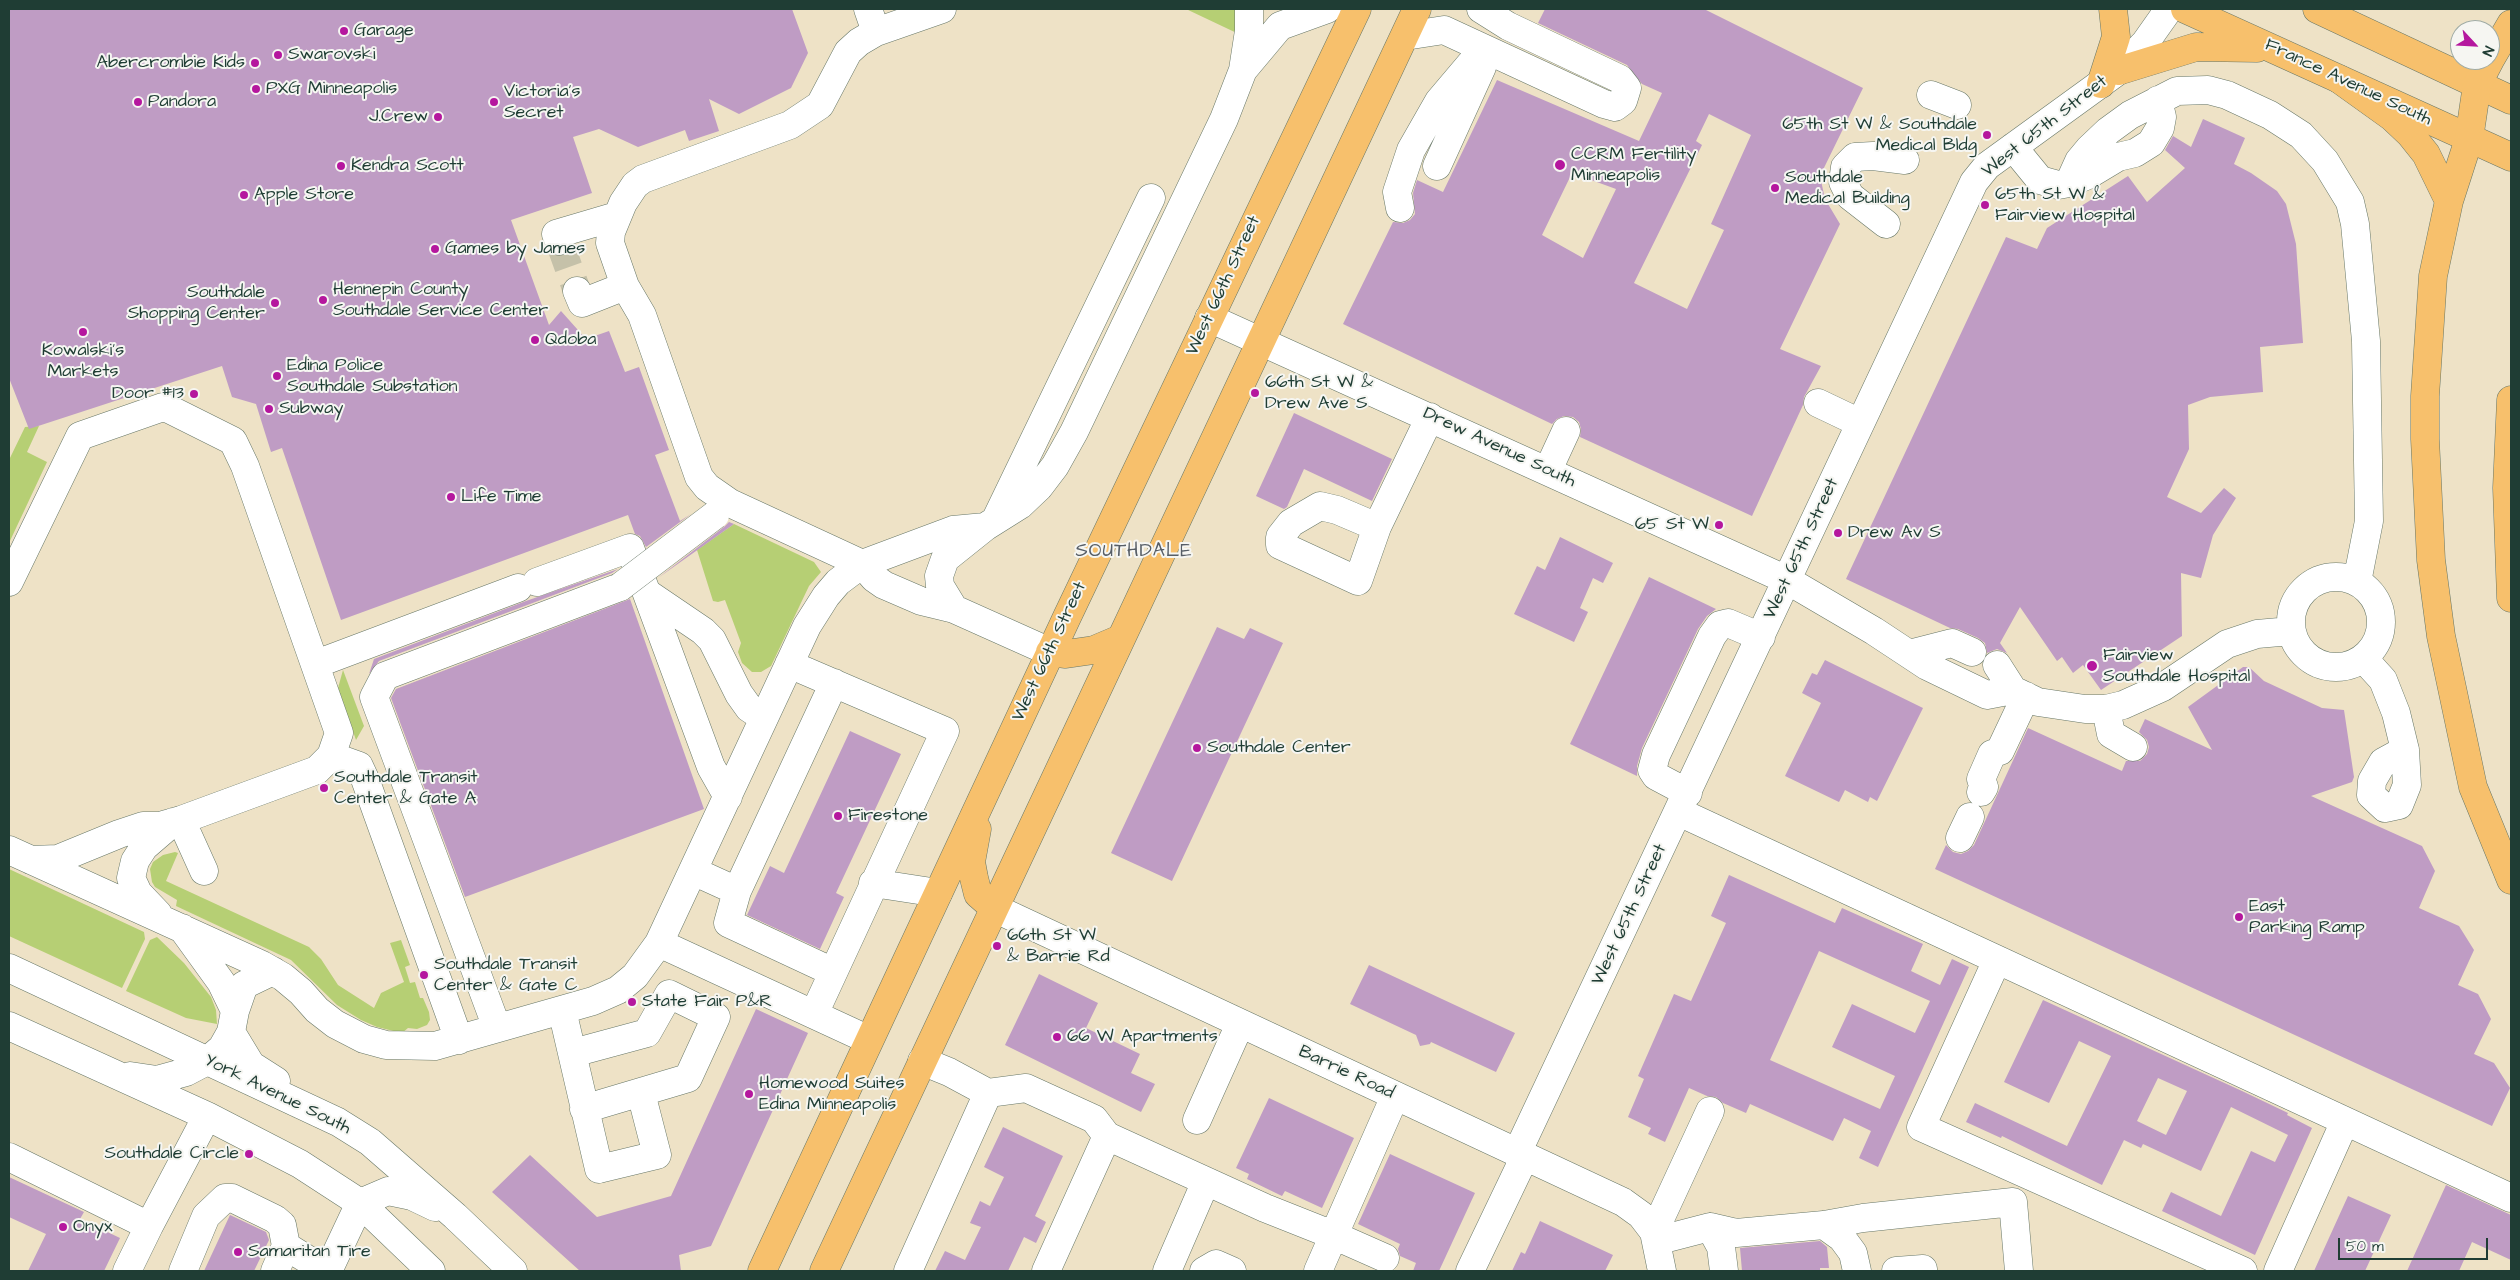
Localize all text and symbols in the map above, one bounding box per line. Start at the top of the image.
place label: Garage [354,20,414,42]
north arrow [2450,20,2500,70]
marker: Garage [338,25,350,37]
street label: France Avenue South [2261,35,2435,131]
text: N [2477,43,2499,59]
place label: Swarovski [288,44,375,66]
marker: Swarovski [272,49,284,61]
place label: Abercrombie Kids [97,52,245,74]
marker: Abercrombie Kids [249,57,261,69]
street label: West 65th Street [1978,71,2112,183]
place label: PXG Minneapolis [266,78,397,100]
place label: Victoria's Secret [504,81,581,124]
marker: PXG Minneapolis [250,83,262,95]
place label: Pandora [148,91,216,113]
marker: Pandora [132,96,144,108]
marker: Victoria's Secret [488,96,500,108]
place label: J.Crew [369,106,428,128]
marker: J.Crew [432,111,444,123]
place label: 65th St W & Southdale Medical Bldg [1782,114,1977,156]
marker: 65th St W & Southdale Medical Bldg [1981,129,1993,141]
place label: CCRM Fertility Minneapolis [1571,144,1696,186]
place label: Kendra Scott [351,155,464,177]
marker: CCRM Fertility Minneapolis [1553,158,1567,172]
marker: Kendra Scott [335,160,347,172]
place label: Southdale Medical Building [1785,167,1910,210]
marker: Southdale Medical Building [1769,182,1781,194]
place label: Apple Store [254,184,354,206]
place label: 65th St W & Fairview Hospital [1995,184,2135,226]
marker: Apple Store [238,189,250,201]
marker: 65th St W & Fairview Hospital [1979,199,1991,211]
street label: West 66th Street [1182,213,1266,359]
place label: Games by James [445,238,585,260]
marker: Games by James [429,243,441,255]
place label: Hennepin County Southdale Service Center [333,279,548,322]
place label: Southdale Shopping Center [128,282,265,324]
marker: Hennepin County Southdale Service Center [317,294,329,306]
marker: Southdale Shopping Center [269,297,281,309]
marker: Kowalski's Markets [77,326,89,338]
place label: Qdoba [545,329,596,351]
marker: Qdoba [529,334,541,346]
place label: Kowalski's Markets [42,340,124,382]
place label: Edina Police Southdale Substation [287,355,458,398]
marker: Edina Police Southdale Substation [271,370,283,382]
place label: 66th St W & Drew Ave S [1265,372,1373,414]
place label: Door #13 [112,383,184,405]
marker: 66th St W & Drew Ave S [1249,387,1261,399]
marker: Door #13 [188,388,200,400]
place label: Subway [279,398,343,420]
marker: Subway [263,403,275,415]
street label: Drew Avenue South [1419,403,1579,493]
street label: West 65th Street [1760,475,1844,623]
place label: Life Time [461,486,542,508]
marker: Life Time [445,491,457,503]
place label: 65 St W [1635,514,1709,536]
marker: 65 St W [1713,519,1725,531]
place label: Drew Av S [1848,522,1941,544]
marker: Drew Av S [1832,527,1844,539]
district label: SOUTHDALE [1074,541,1194,563]
street label: West 66th Street [1008,579,1092,725]
place label: Fairview Southdale Hospital [2103,645,2250,688]
marker: Fairview Southdale Hospital [2085,659,2099,673]
place label: Southdale Center [1207,737,1351,759]
marker: Southdale Center [1191,742,1203,754]
place label: Southdale Transit Center & Gate A [334,767,478,810]
marker: Southdale Transit Center & Gate A [318,782,330,794]
place label: Firestone [848,805,928,827]
marker: Firestone [832,810,844,822]
street label: West 65th Street [1588,841,1672,989]
place label: East Parking Ramp [2249,896,2365,939]
marker: East Parking Ramp [2233,911,2245,923]
place label: 66th St W & Barrie Rd [1007,925,1110,968]
marker: 66th St W & Barrie Rd [991,940,1003,952]
place label: Southdale Transit Center & Gate C [434,954,578,996]
marker: Southdale Transit Center & Gate C [418,969,430,981]
place label: State Fair P&R [642,991,772,1013]
marker: State Fair P&R [626,996,638,1008]
place label: 66 W Apartments [1067,1026,1218,1048]
marker: 66 W Apartments [1051,1031,1063,1043]
street label: Barrie Road [1295,1041,1397,1105]
street label: York Avenue South [200,1050,354,1140]
place label: Homewood Suites Edina Minneapolis [759,1073,904,1116]
marker: Homewood Suites Edina Minneapolis [743,1088,755,1100]
place label: Southdale Circle [104,1143,239,1165]
marker: Southdale Circle [243,1148,255,1160]
place label: Onyx [73,1216,112,1238]
marker: Onyx [57,1221,69,1233]
scale bar [2340,1228,2490,1260]
text: 50 m [2346,1236,2384,1257]
place label: Samaritan Tire [248,1241,371,1263]
marker: Samaritan Tire [232,1246,244,1258]

